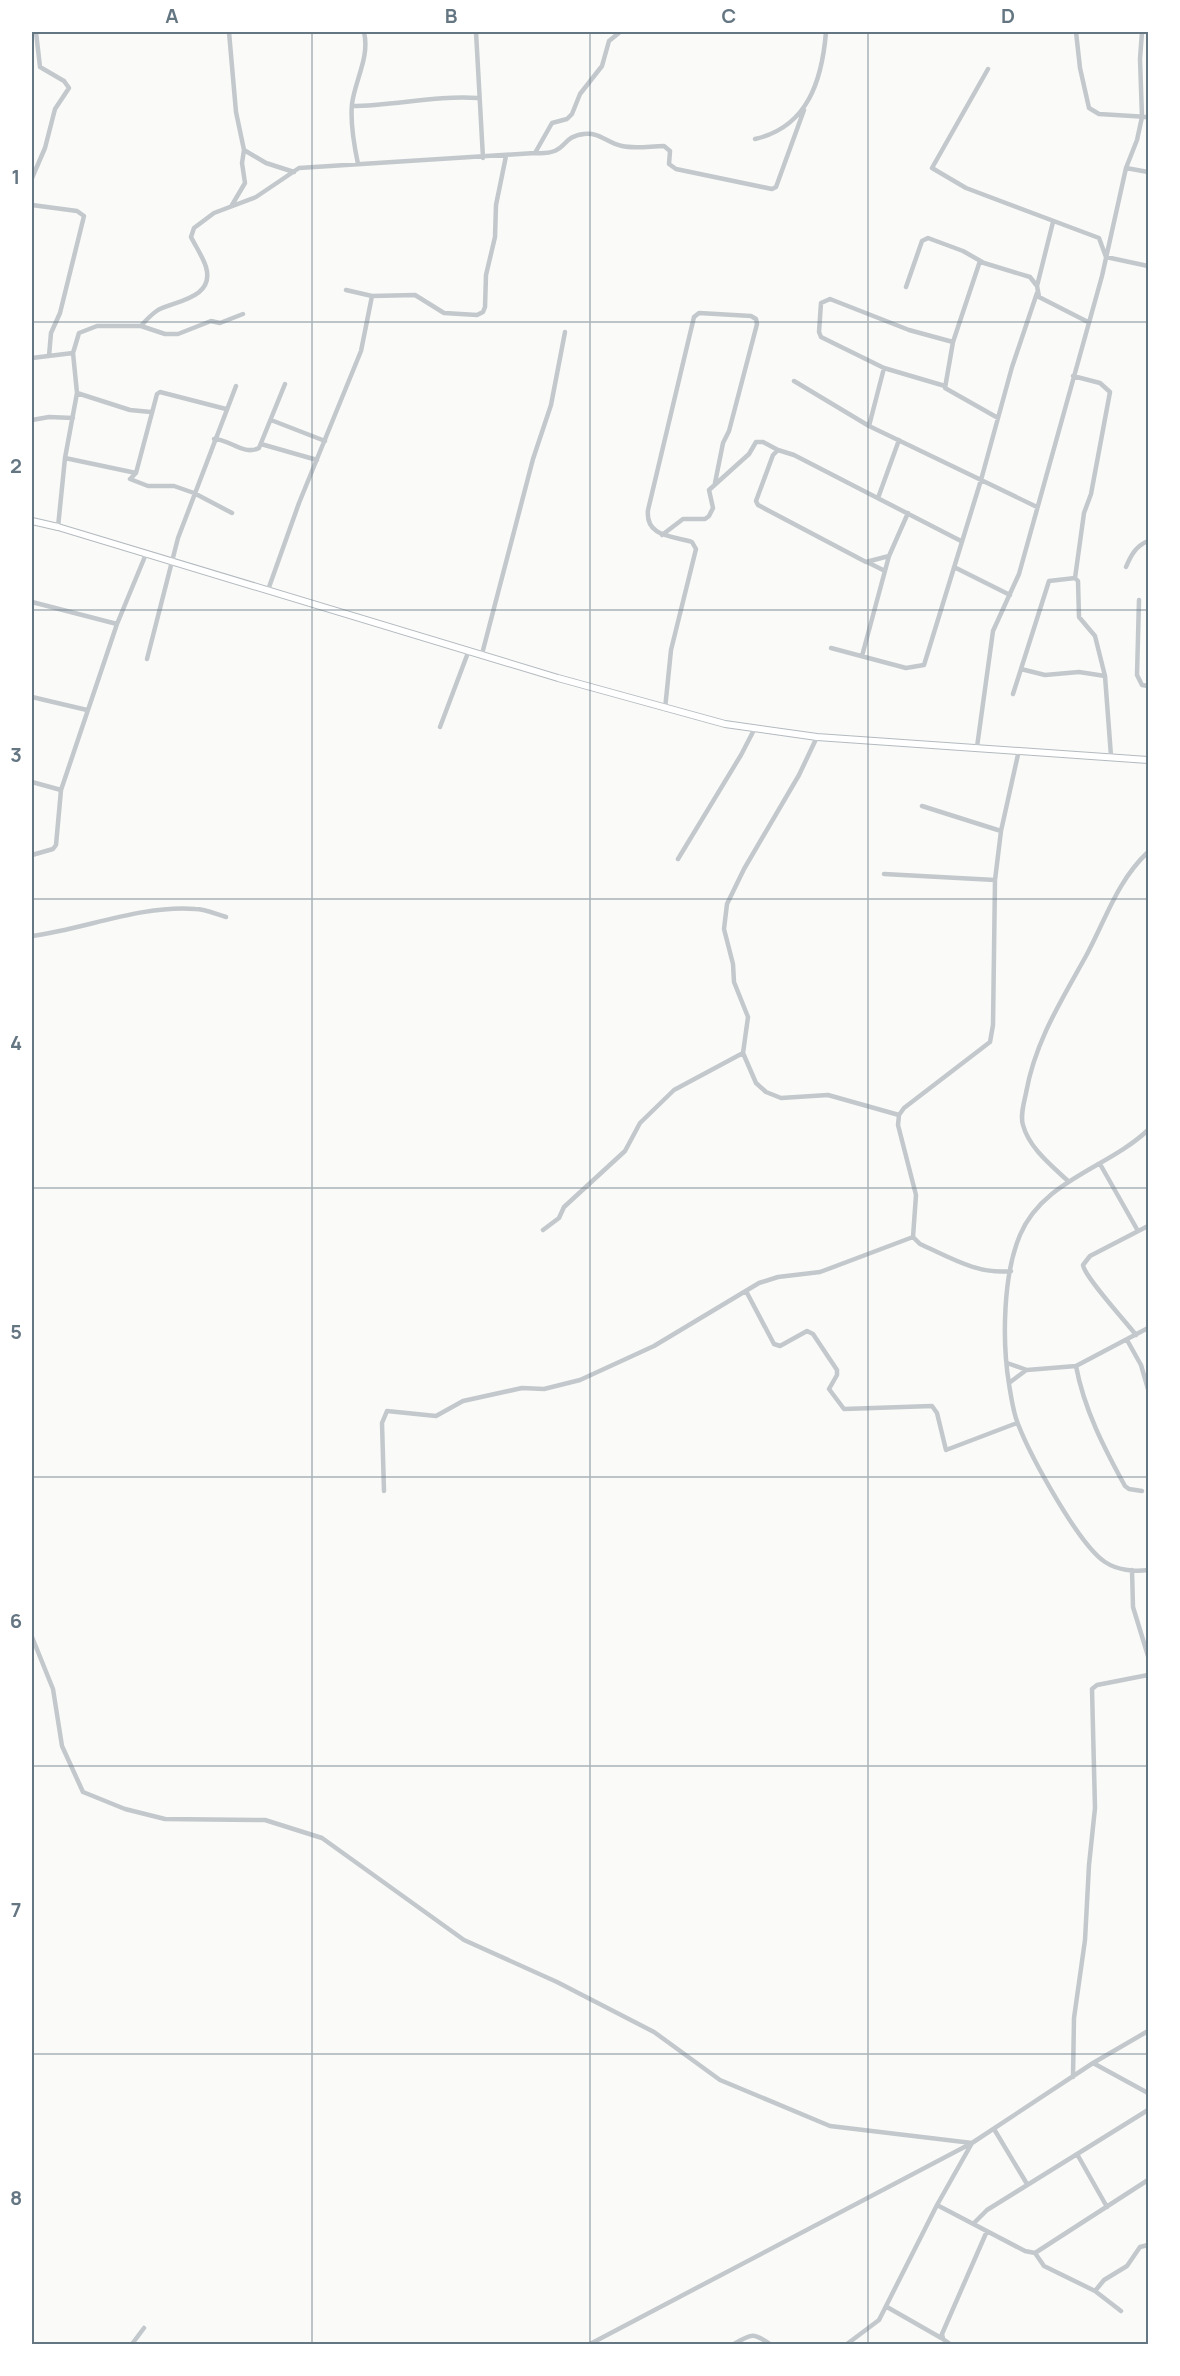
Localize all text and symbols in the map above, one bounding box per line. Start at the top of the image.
text: A [165,2,179,29]
text: B [445,2,458,29]
text: C [722,2,736,29]
text: D [1001,2,1015,29]
text: 1 [12,163,20,190]
text: 2 [10,452,22,479]
text: 3 [10,741,22,768]
text: 4 [10,1029,22,1056]
text: 5 [10,1318,22,1345]
text: 6 [10,1607,22,1634]
text: 7 [11,1896,21,1923]
text: 8 [10,2184,22,2211]

